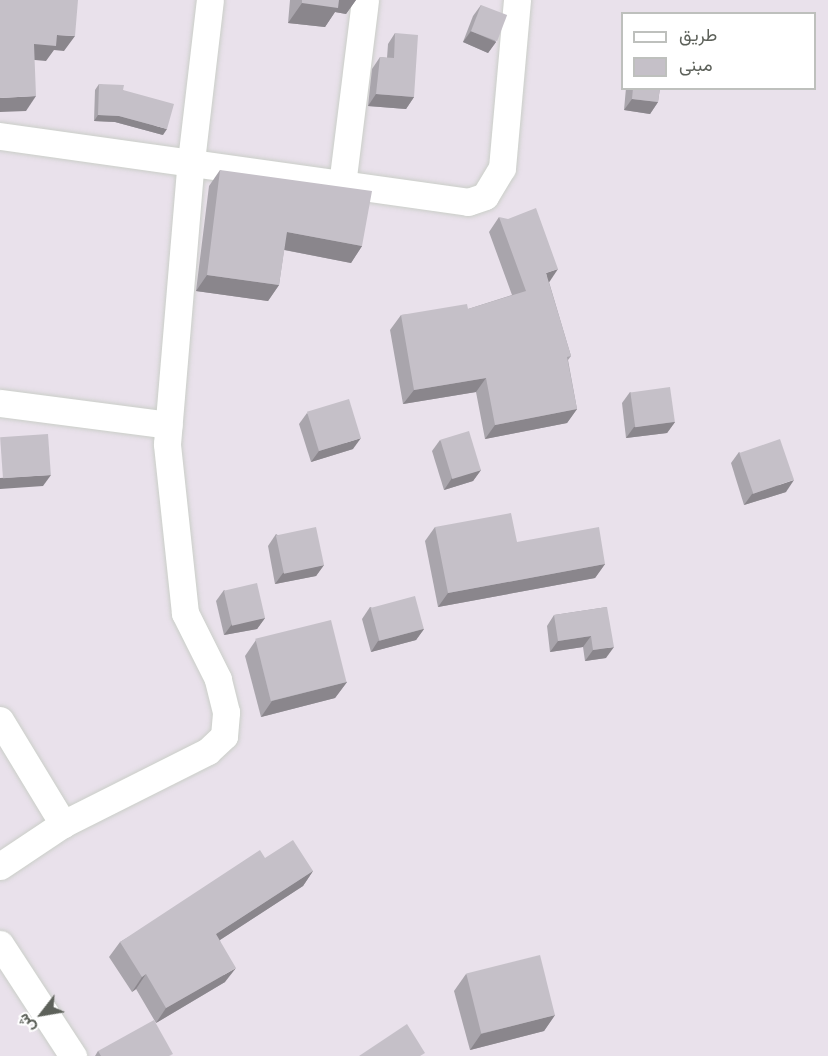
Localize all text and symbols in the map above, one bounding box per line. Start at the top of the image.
legend [621,12,816,90]
text: طريق [679,27,717,45]
text: مبنى [679,57,713,75]
north arrow [12,984,72,1044]
text: ش [15,1011,38,1036]

